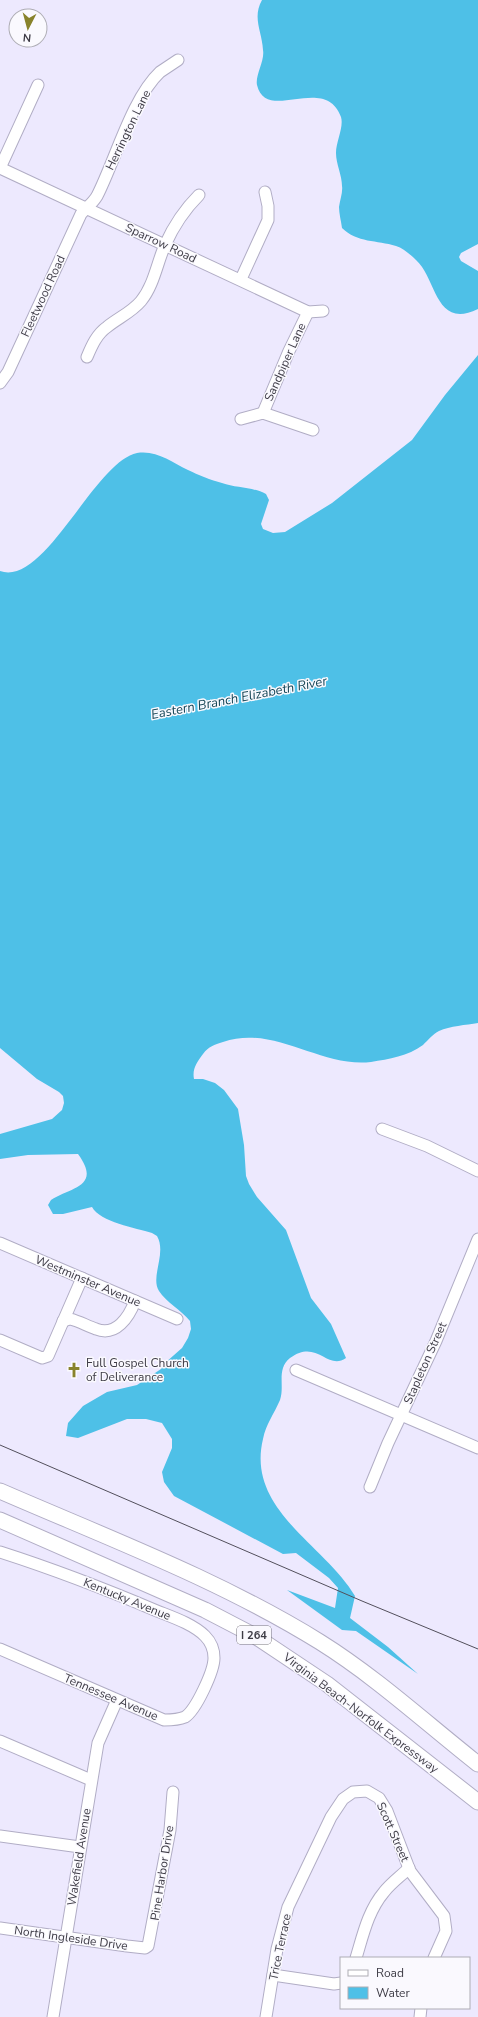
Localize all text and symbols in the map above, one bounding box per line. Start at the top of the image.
north arrow [8,8,48,48]
text: N [22,30,32,45]
street label: Herrington Lane [102,87,154,173]
street label: Sparrow Road [123,219,199,267]
street label: Fleetwood Road [17,253,69,339]
street label: Sandpiper Lane [261,320,309,404]
water label: Eastern Branch Elizabeth River [150,672,329,724]
street label: Westminster Avenue [33,1252,143,1310]
street label: Stapleton Street [400,1319,451,1407]
place label: Full Gospel Church of Deliverance [86,1355,189,1385]
church icon: Full Gospel Church of Deliverance [65,1361,83,1379]
street label: Kentucky Avenue [81,1574,173,1624]
road number: I 264 [237,1626,271,1644]
street label: Virginia Beach-Norfolk Expressway [279,1649,443,1777]
street label: Tennessee Avenue [61,1670,161,1724]
street label: Scott Street [373,1800,414,1865]
street label: Wakefield Avenue [63,1807,95,1907]
street label: Pine Harbor Drive [147,1824,177,1922]
street label: Trice Terrace [265,1912,295,1982]
street label: North Ingleside Drive [13,1922,129,1954]
legend [340,1957,470,2009]
text: Road [376,1965,404,1981]
text: Water [376,1985,410,2001]

